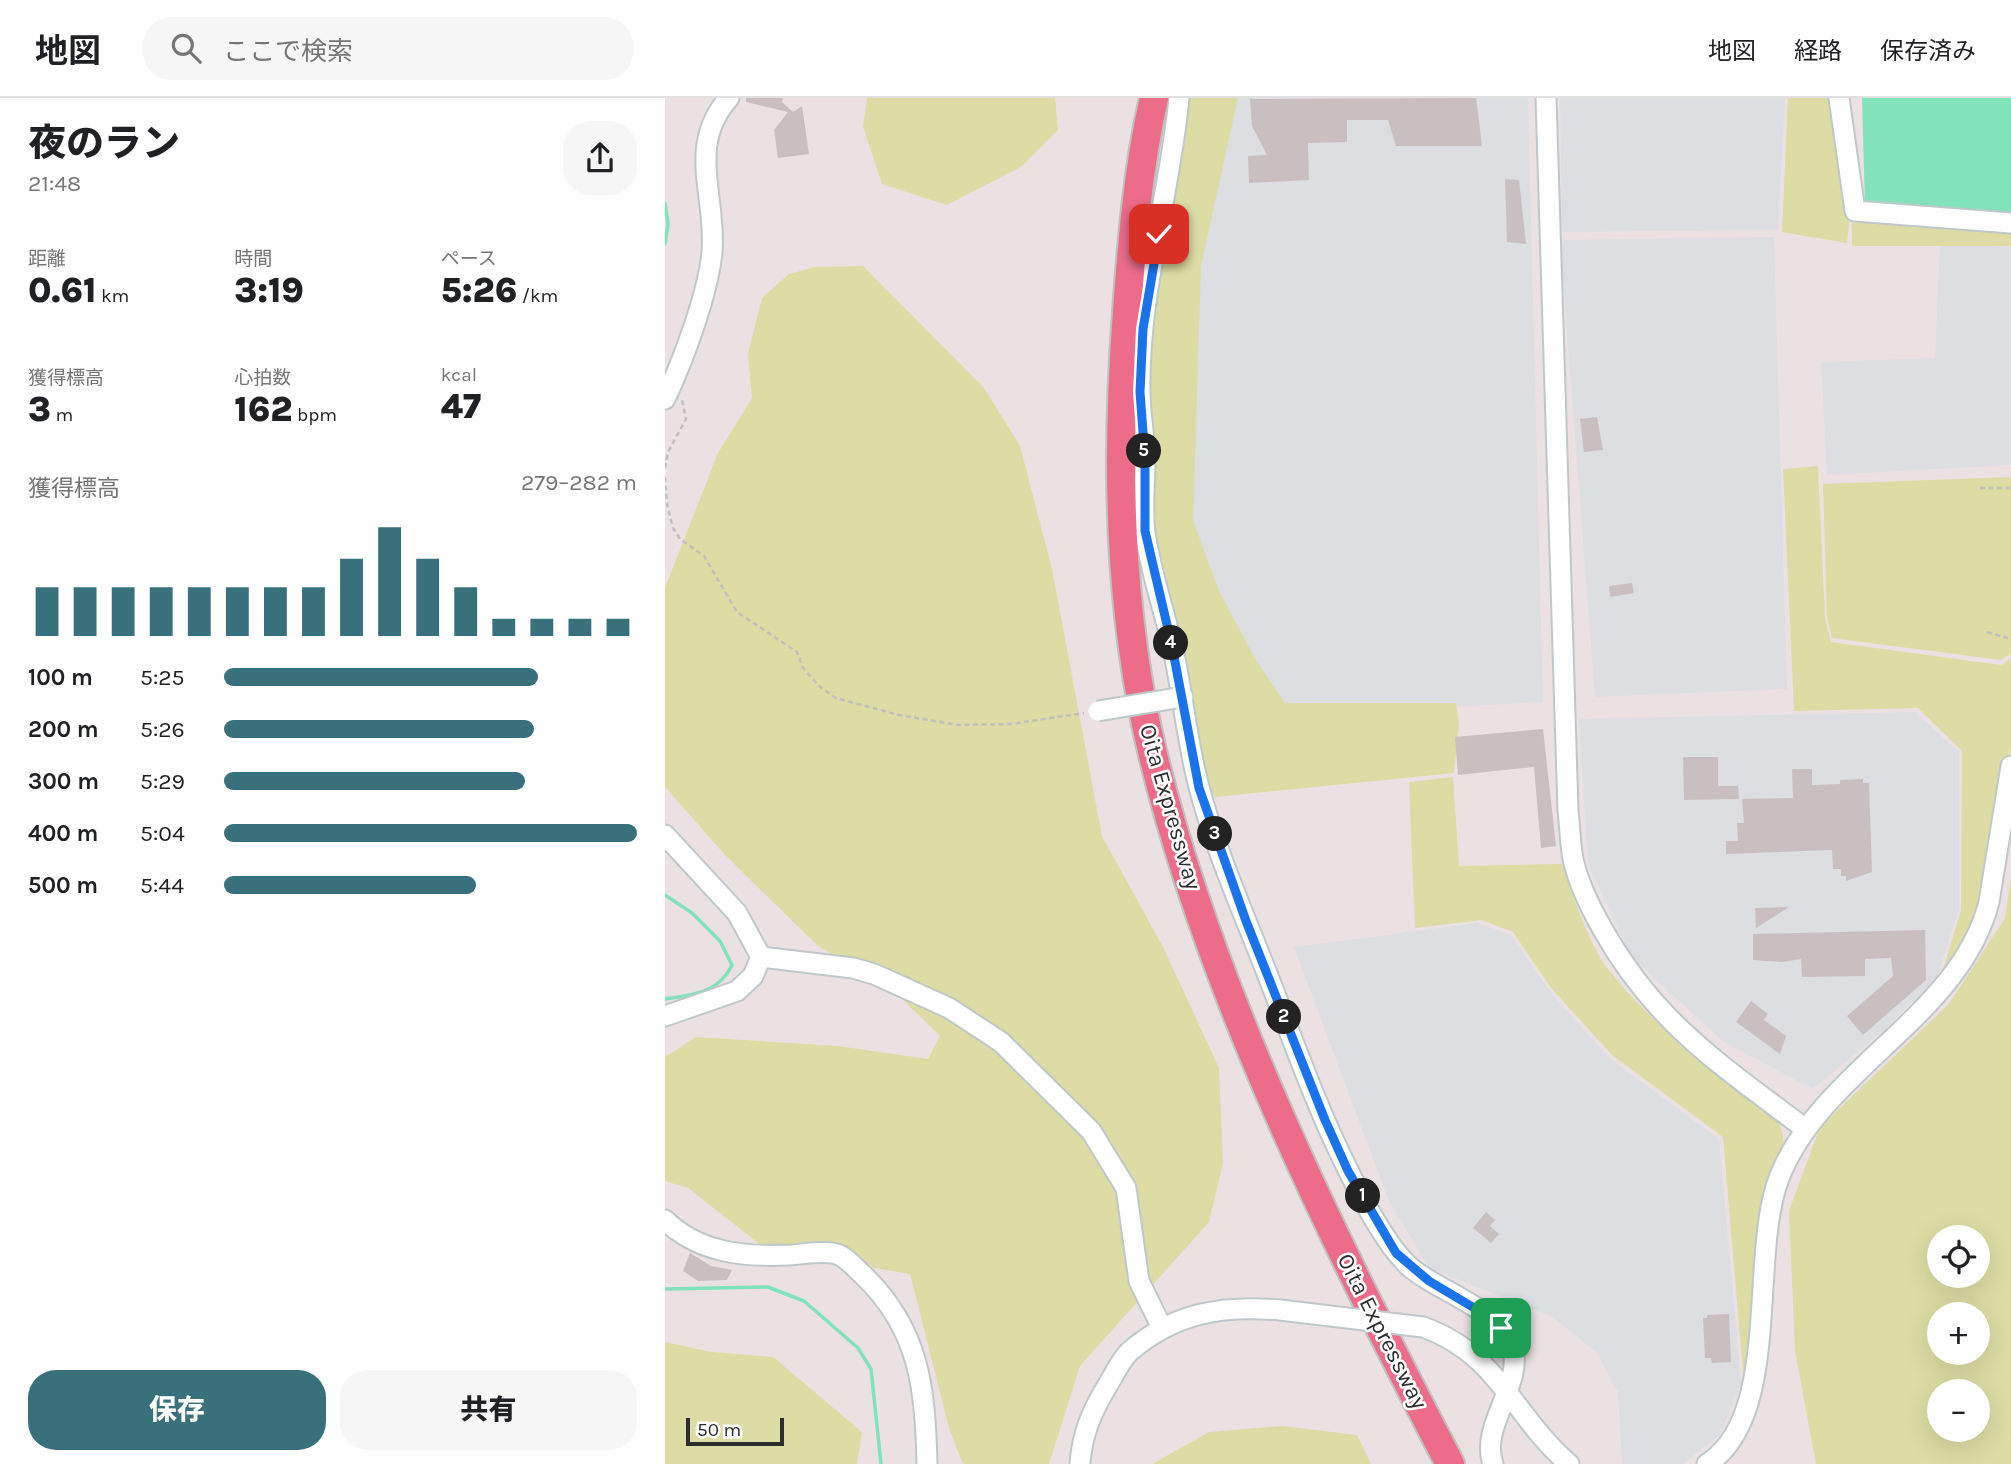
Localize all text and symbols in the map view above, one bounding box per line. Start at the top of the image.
search box [143,17,633,80]
icon: search [167,29,205,67]
text: 地図 [35,32,101,70]
text: ここで検索 [223,36,353,67]
text: 地図 [1708,37,1756,65]
text: 経路 [1794,37,1842,65]
text: 保存済み [1880,37,1976,65]
text: 夜のラン [28,121,180,166]
button: share [563,121,637,195]
text: 21:48 [28,170,81,197]
pin [1129,204,1189,264]
icon: check [1140,215,1178,253]
text: 距離 [28,248,66,270]
text: 時間 [234,248,272,270]
text: ペース [441,248,497,270]
text: 0.61 [28,270,96,311]
text: 3:19 [234,270,304,311]
text: 5:26 [441,270,517,311]
text: km [96,285,129,307]
text: /km [517,285,558,307]
text: kcal [441,364,477,386]
text: 獲得標高 [28,367,104,389]
text: 心拍数 [234,367,291,389]
text: 47 [441,386,481,427]
text: 3 [28,389,51,430]
text: 162 [234,389,292,430]
text: m [51,404,73,426]
text: bpm [292,404,337,426]
pin: 5 [1127,434,1161,468]
text: 5 [1138,439,1149,461]
text: 279–282 m [521,469,637,496]
text: 獲得標高 [28,475,120,502]
pin: 4 [1154,626,1189,660]
text: 4 [1165,631,1176,653]
text: 100 m [28,664,93,691]
text: 5:25 [140,664,185,691]
text: 200 m [28,716,99,743]
text: 5:26 [140,716,185,743]
street label: Oita Expressway [1134,721,1207,893]
text: 300 m [28,768,99,795]
text: 5:29 [140,768,185,795]
pin: 3 [1197,816,1233,852]
text: 400 m [28,820,98,847]
text: 5:04 [140,820,185,847]
text: 3 [1209,822,1220,844]
text: 500 m [28,872,98,899]
text: 5:44 [140,872,184,899]
pin: 2 [1267,1000,1301,1034]
text: 2 [1278,1005,1289,1027]
pin: 1 [1345,1178,1381,1214]
text: 1 [1359,1184,1366,1206]
map controls [1927,1225,1990,1442]
button: locate [1927,1225,1990,1288]
street label: Oita Expressway [1332,1249,1434,1414]
pin [1471,1298,1531,1358]
button: + [1927,1302,1990,1365]
icon: arrive [1482,1309,1520,1347]
button: 保存 [28,1370,326,1450]
button: 共有 [340,1370,637,1450]
button: − [1927,1379,1990,1442]
scale bar [686,1415,784,1447]
text: 50 m [697,1419,741,1441]

